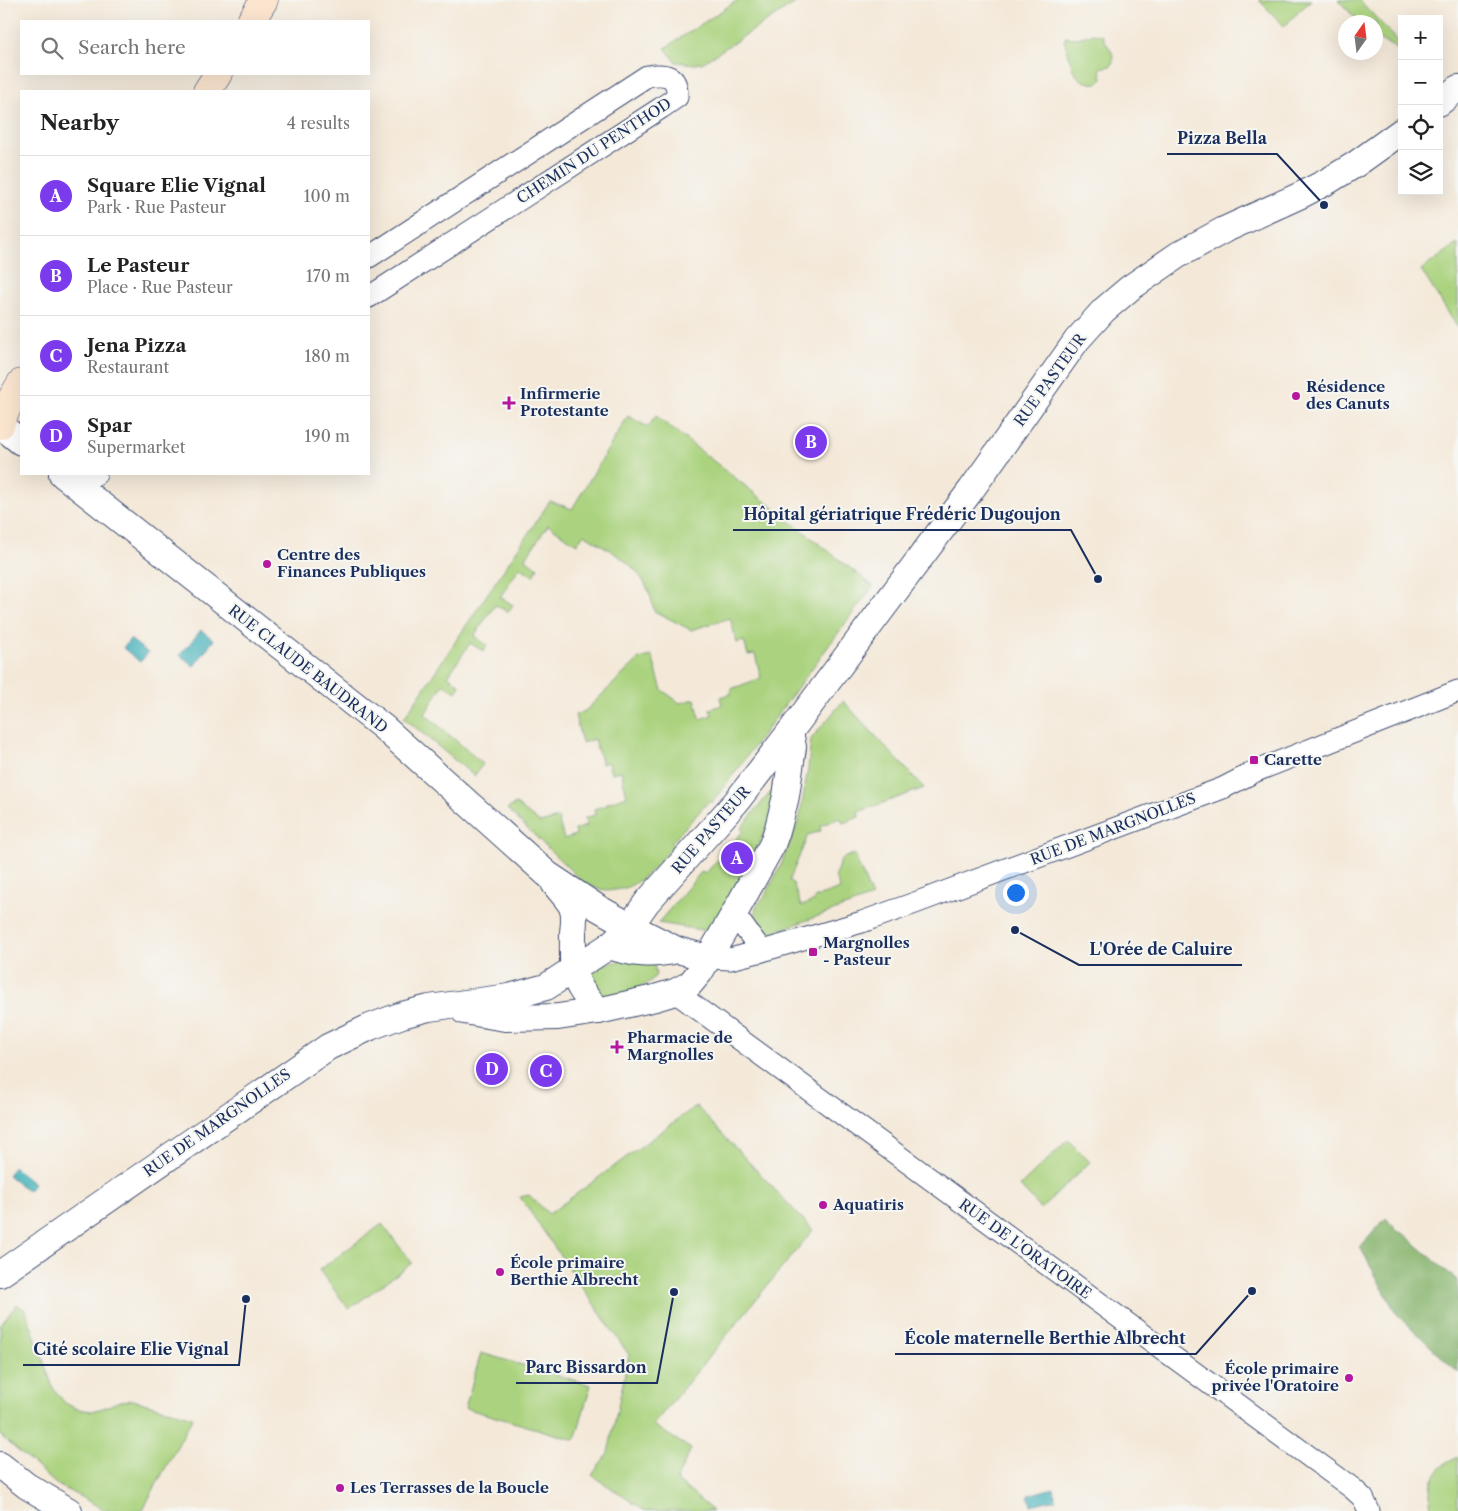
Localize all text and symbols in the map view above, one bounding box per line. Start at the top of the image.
north arrow [1338,15,1383,60]
map controls [1398,15,1443,195]
button: + [1398,15,1443,60]
search box [20,20,370,75]
icon: search [38,34,66,62]
text: Search here [78,36,186,59]
button: − [1398,60,1443,105]
street label: CHEMIN DU PENTHOD [513,93,675,208]
button: locate [1398,105,1443,150]
text: Nearby [40,110,119,135]
text: 4 results [287,113,350,133]
callout: Pizza Bella [1167,123,1277,154]
text: Pizza Bella [1177,128,1268,148]
button: layers [1398,150,1443,195]
text: Square Elie Vignal [87,174,266,197]
text: A [50,186,62,206]
text: 100 m [304,186,350,206]
text: Park · Rue Pasteur [87,197,226,217]
text: Le Pasteur [87,254,189,277]
text: B [50,266,62,286]
text: 170 m [306,266,350,286]
text: Place · Rue Pasteur [87,277,233,297]
street label: RUE PASTEUR [1010,329,1090,430]
text: Jena Pizza [87,334,186,357]
text: C [50,346,62,366]
text: 180 m [304,346,350,366]
text: Restaurant [87,357,169,377]
place label: Résidence des Canuts [1306,377,1390,413]
place label: Infirmerie Protestante [520,384,609,420]
marker: Résidence des Canuts [1290,390,1302,402]
marker: Infirmerie Protestante [502,396,516,410]
text: Spar [87,414,132,437]
pin: B [795,423,827,461]
text: D [49,426,63,446]
text: 190 m [305,426,350,446]
text: Supermarket [87,437,185,457]
callout: Hôpital gériatrique Frédéric Dugoujon [733,499,1071,530]
text: Hôpital gériatrique Frédéric Dugoujon [743,504,1061,524]
place label: Centre des Finances Publiques [277,545,426,581]
marker: Centre des Finances Publiques [261,558,273,570]
street label: RUE CLAUDE BAUDRAND [225,600,392,737]
place label: Carette [1264,750,1322,769]
marker: Carette [1248,754,1260,766]
street label: RUE PASTEUR [668,783,754,877]
street label: RUE DE MARGNOLLES [1027,788,1198,869]
pin: A [721,839,753,877]
your location [1003,880,1029,906]
place label: Margnolles - Pasteur [823,933,910,969]
callout: L'Orée de Caluire [1079,934,1242,965]
text: L'Orée de Caluire [1089,939,1233,959]
marker: Margnolles - Pasteur [807,946,819,958]
place label: Pharmacie de Margnolles [627,1028,733,1064]
marker: Pharmacie de Margnolles [611,1041,623,1053]
pin: D [476,1050,508,1088]
pin: C [530,1052,562,1090]
street label: RUE DE MARGNOLLES [139,1064,294,1181]
street label: RUE DE L'ORATOIRE [956,1194,1095,1303]
place label: Aquatiris [832,1195,904,1214]
marker: Aquatiris [817,1199,829,1211]
place label: École primaire Berthie Albrecht [510,1253,639,1289]
marker: École primaire Berthie Albrecht [494,1266,506,1278]
callout: École maternelle Berthie Albrecht [895,1323,1196,1354]
text: École maternelle Berthie Albrecht [904,1328,1186,1348]
callout: Cité scolaire Elie Vignal [23,1334,239,1365]
text: Cité scolaire Elie Vignal [33,1339,229,1359]
callout: Parc Bissardon [516,1352,657,1383]
text: Parc Bissardon [525,1357,647,1377]
place label: École primaire privée l'Oratoire [1212,1359,1339,1395]
marker: École primaire privée l'Oratoire [1343,1372,1355,1384]
place label: Les Terrasses de la Boucle [350,1478,549,1497]
marker: Les Terrasses de la Boucle [334,1482,346,1494]

